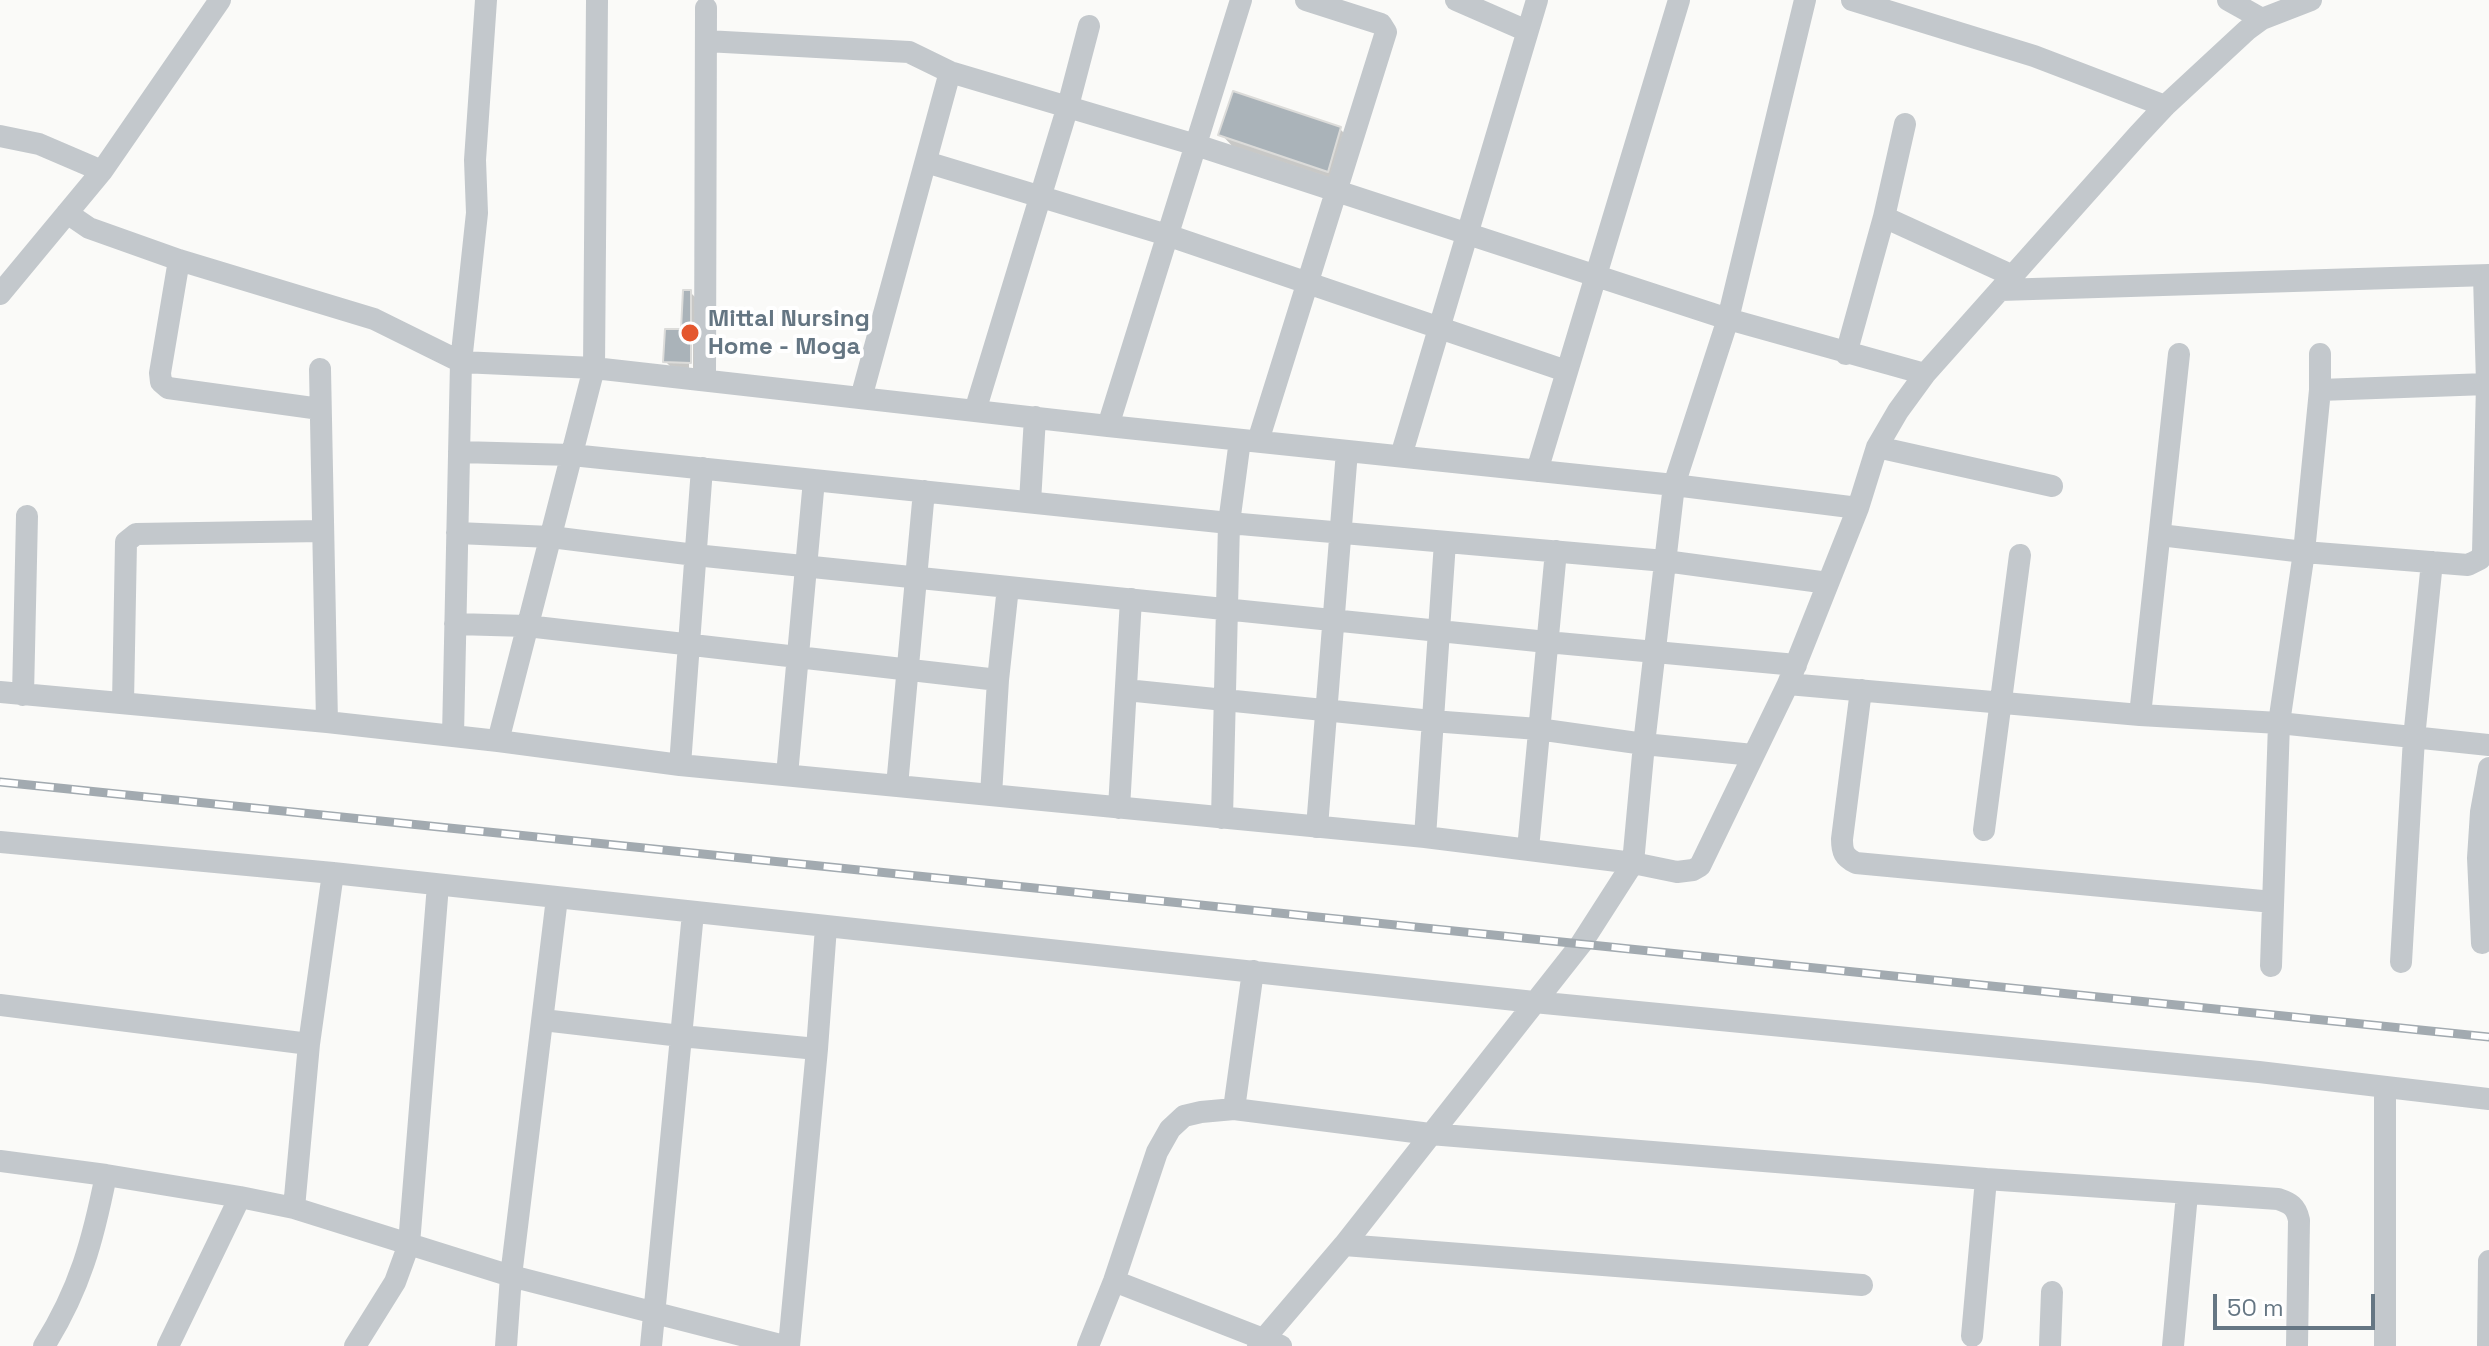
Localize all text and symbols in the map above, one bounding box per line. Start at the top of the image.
place label: Mittal Nursing Home - Moga [708,305,870,361]
marker: Mittal Nursing Home - Moga [679,322,701,344]
scale bar [2217,1278,2379,1328]
text: 50 m [2227,1292,2284,1323]

